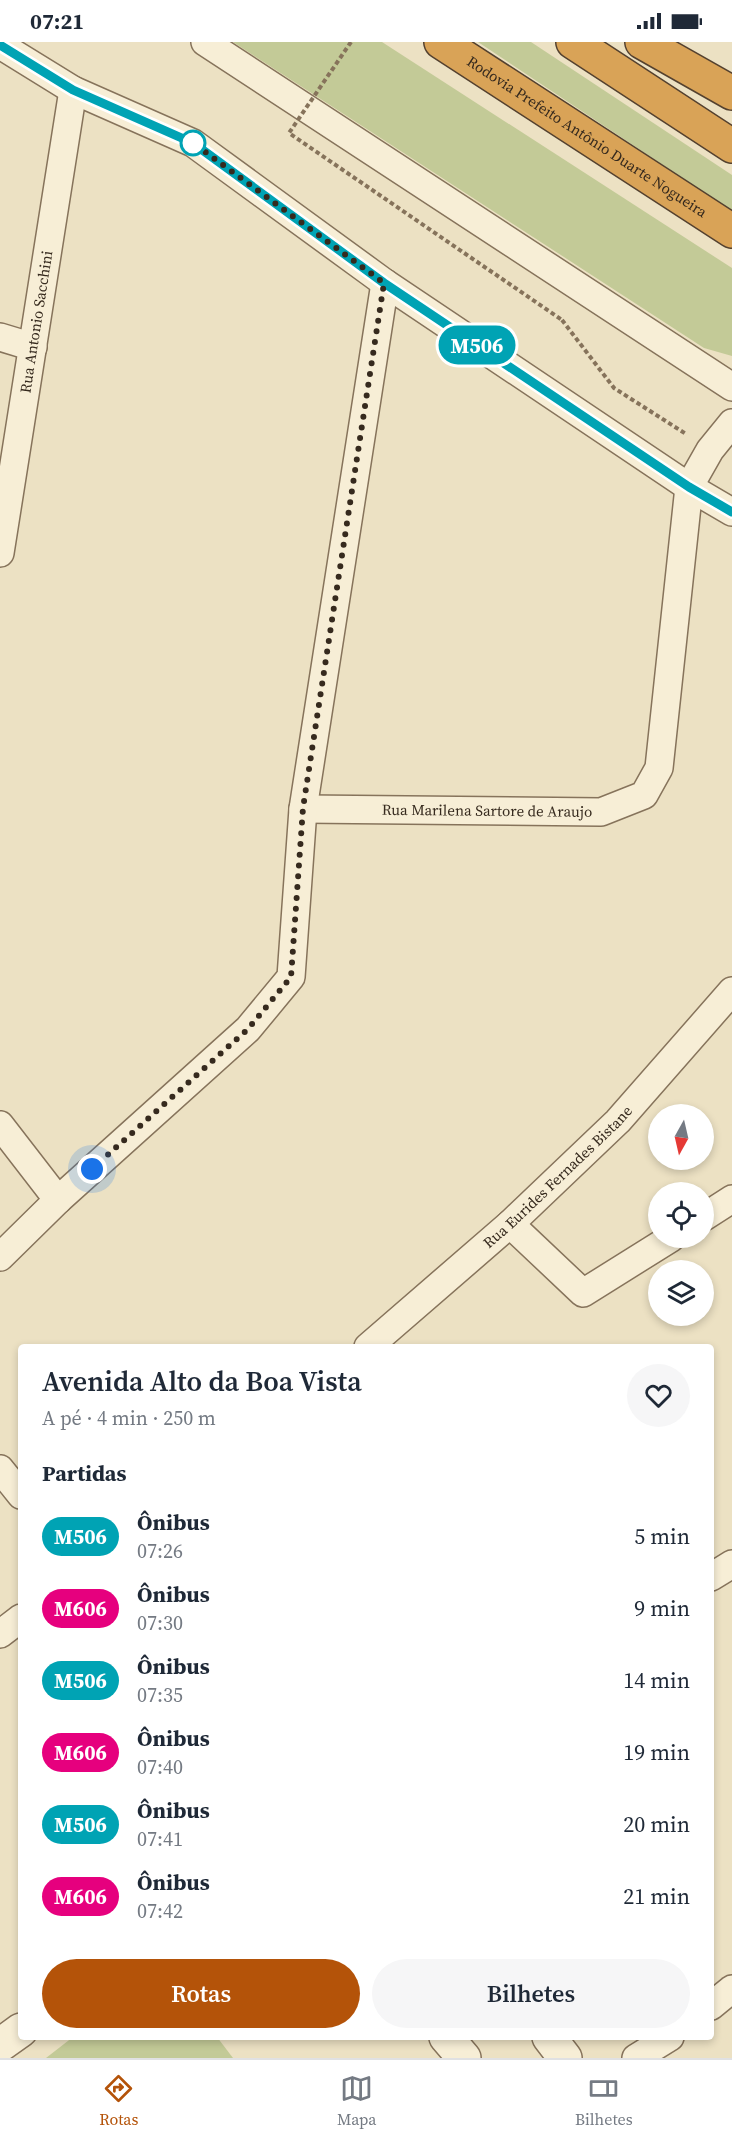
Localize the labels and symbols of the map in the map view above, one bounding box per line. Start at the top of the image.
street label: Rodovia Prefeito Antônio Duarte Nogueira [463,51,712,222]
unlabelled marker [180,130,206,156]
street label: Rua Antonio Sacchini [14,249,58,394]
line badge: M506 [435,326,519,364]
street label: Rua Marilena Sartore de Araujo [382,799,592,822]
street label: Rua Eurides Fernades Bistane [478,1100,637,1253]
north arrow [648,1104,714,1170]
your location [77,1154,107,1184]

